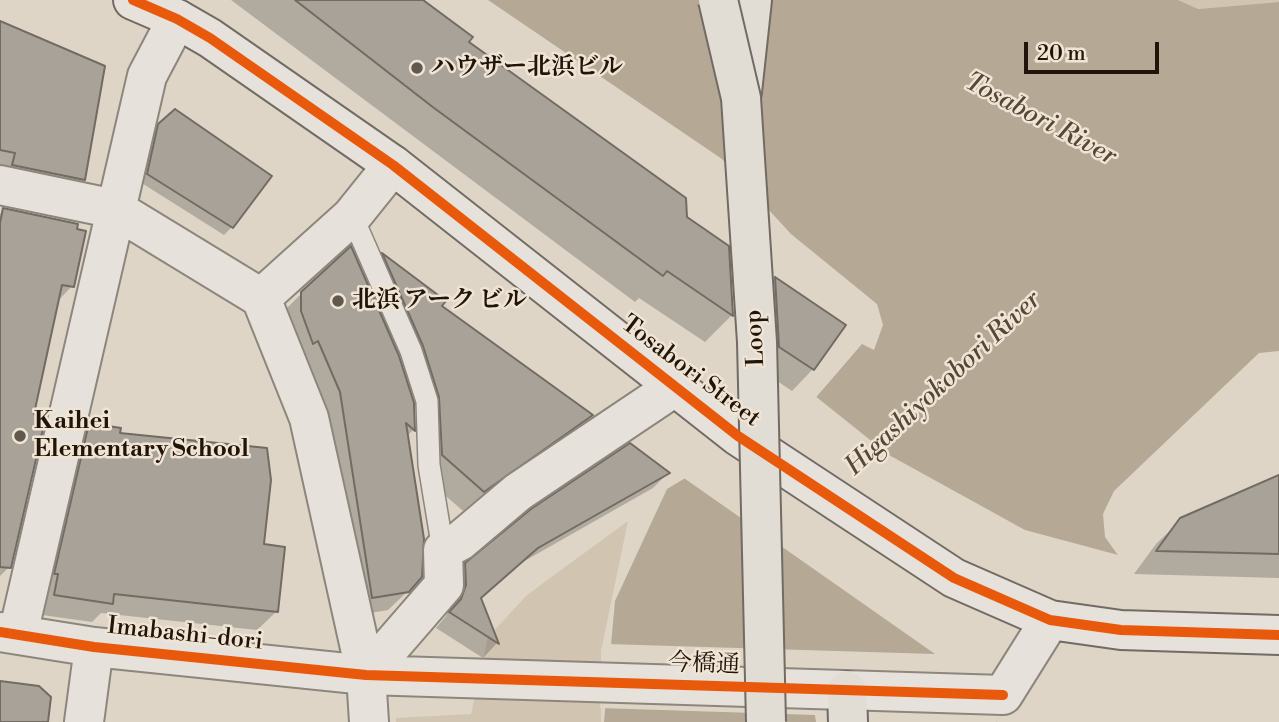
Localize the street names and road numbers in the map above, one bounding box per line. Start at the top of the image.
street label: Loop [740,309,772,367]
street label: Tosabori Street [615,310,765,434]
street label: Imabashi-dori [106,613,264,657]
street label: 今橋通 [668,649,740,681]

